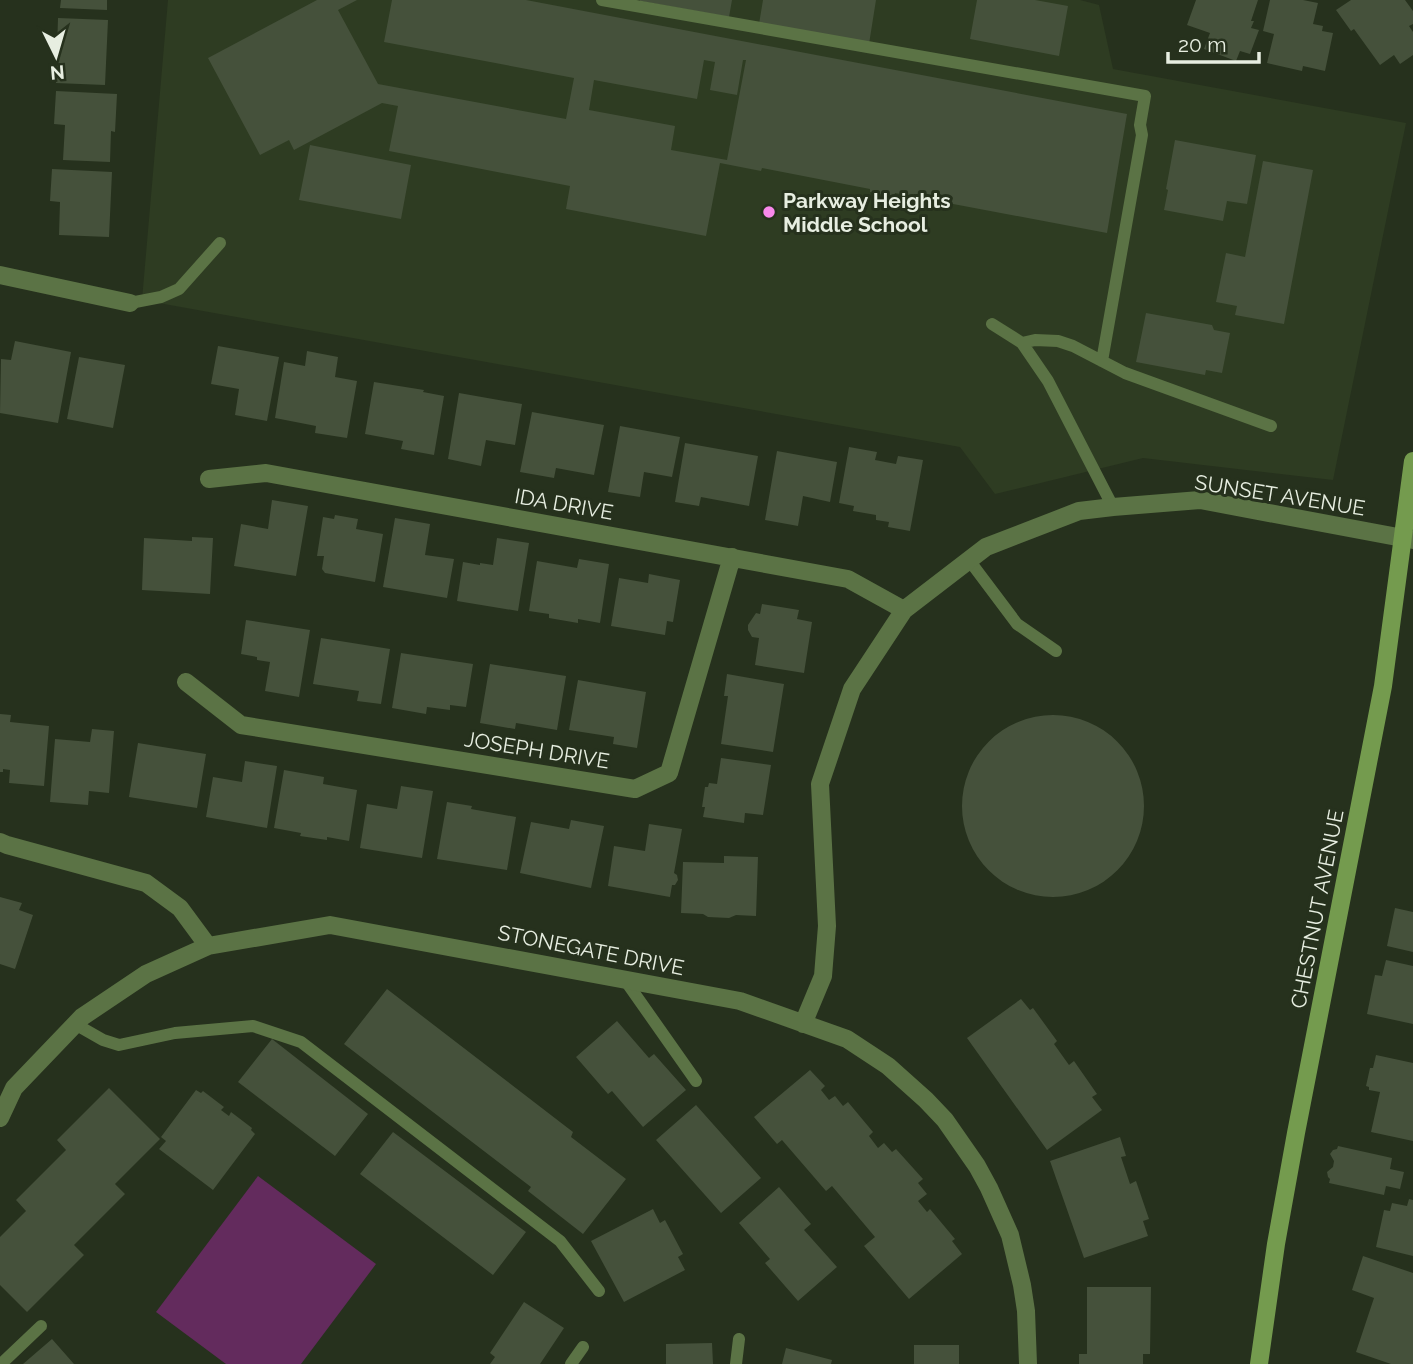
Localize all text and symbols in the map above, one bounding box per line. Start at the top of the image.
north arrow [21,21,91,91]
scale bar [1168,21,1259,65]
text: 20 m [1178,32,1226,57]
text: N [49,61,66,85]
place label: Parkway Heights Middle School [783,188,951,237]
marker: Parkway Heights Middle School [761,204,777,220]
street label: SUNSET AVENUE [1193,469,1367,521]
street label: IDA DRIVE [513,483,615,525]
street label: JOSEPH DRIVE [463,726,611,774]
street label: CHESTNUT AVENUE [1285,807,1349,1011]
street label: STONEGATE DRIVE [496,920,686,980]

